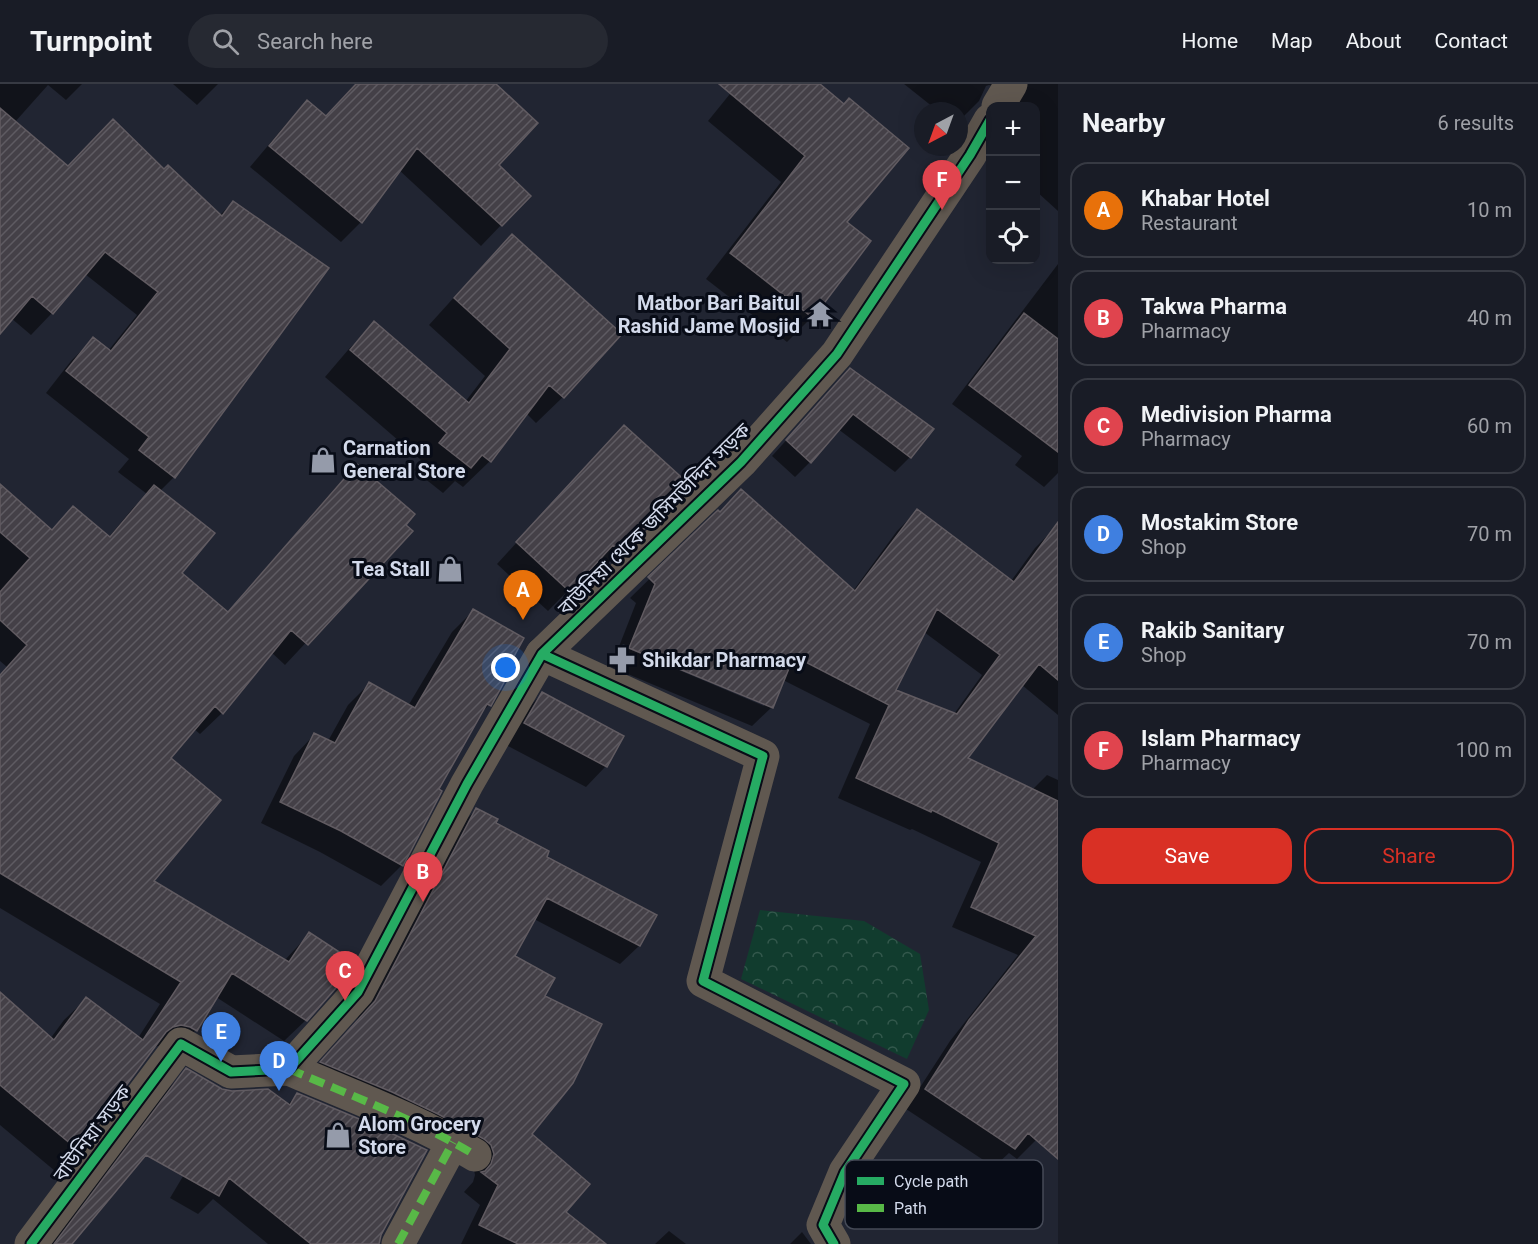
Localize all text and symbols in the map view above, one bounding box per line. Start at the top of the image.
search box [188,14,608,68]
text: Turnpoint [30,25,152,58]
icon: search [209,25,242,58]
text: Search here [257,29,373,54]
text: Home [1182,29,1238,53]
text: Map [1271,29,1313,53]
text: About [1346,29,1402,53]
text: Contact [1435,29,1508,53]
north arrow [914,102,968,156]
map controls [986,102,1040,264]
button: + [986,102,1040,156]
text: Nearby [1082,108,1165,138]
text: 6 results [1438,111,1514,135]
button: − [986,156,1040,210]
pin: F [922,160,962,210]
text: Khabar Hotel [1141,186,1270,211]
text: A [1097,198,1110,222]
text: 10 m [1467,198,1512,222]
button: locate [986,210,1040,264]
text: Restaurant [1141,211,1238,235]
place label: Matbor Bari Baitul Rashid Jame Mosjid [618,291,800,338]
text: Takwa Pharma [1141,294,1287,319]
temple icon: Matbor Bari Baitul Rashid Jame Mosjid [805,299,835,329]
text: B [1097,306,1110,330]
text: 40 m [1467,306,1512,330]
text: Pharmacy [1141,319,1231,343]
text: Medivision Pharma [1141,402,1332,427]
text: C [1097,414,1110,438]
text: 60 m [1467,414,1512,438]
street label: বাউনিয়া থেকে জসিমউদ্দিন সড়ক [552,417,756,621]
text: Pharmacy [1141,427,1231,451]
place label: Carnation General Store [343,436,466,483]
shop icon: Carnation General Store [308,445,338,475]
text: Mostakim Store [1141,510,1298,535]
text: D [1097,522,1110,546]
text: 70 m [1467,522,1512,546]
text: Shop [1141,535,1187,559]
shop icon: Tea Stall [435,554,465,584]
place label: Tea Stall [352,557,430,581]
pin: A [504,570,542,620]
text: Rakib Sanitary [1141,618,1284,643]
text: E [1098,630,1109,654]
text: 70 m [1467,630,1512,654]
text: Shop [1141,643,1187,667]
pharmacy icon: Shikdar Pharmacy [607,645,637,675]
place label: Shikdar Pharmacy [642,648,807,672]
your location [491,653,520,682]
text: Islam Pharmacy [1141,726,1301,751]
text: F [1098,738,1109,762]
text: 100 m [1456,738,1512,762]
text: Pharmacy [1141,751,1231,775]
button: Save [1082,828,1292,884]
button: Share [1304,828,1514,884]
pin: B [404,852,442,902]
pin: C [326,952,364,1001]
pin: E [202,1012,240,1062]
pin: D [260,1042,298,1091]
street label: বাউনিয়া সড়ক [47,1079,137,1187]
place label: Alom Grocery Store [358,1112,482,1159]
shop icon: Alom Grocery Store [323,1120,353,1150]
legend [845,1160,1043,1229]
text: Cycle path [894,1172,968,1191]
text: Path [894,1199,927,1218]

